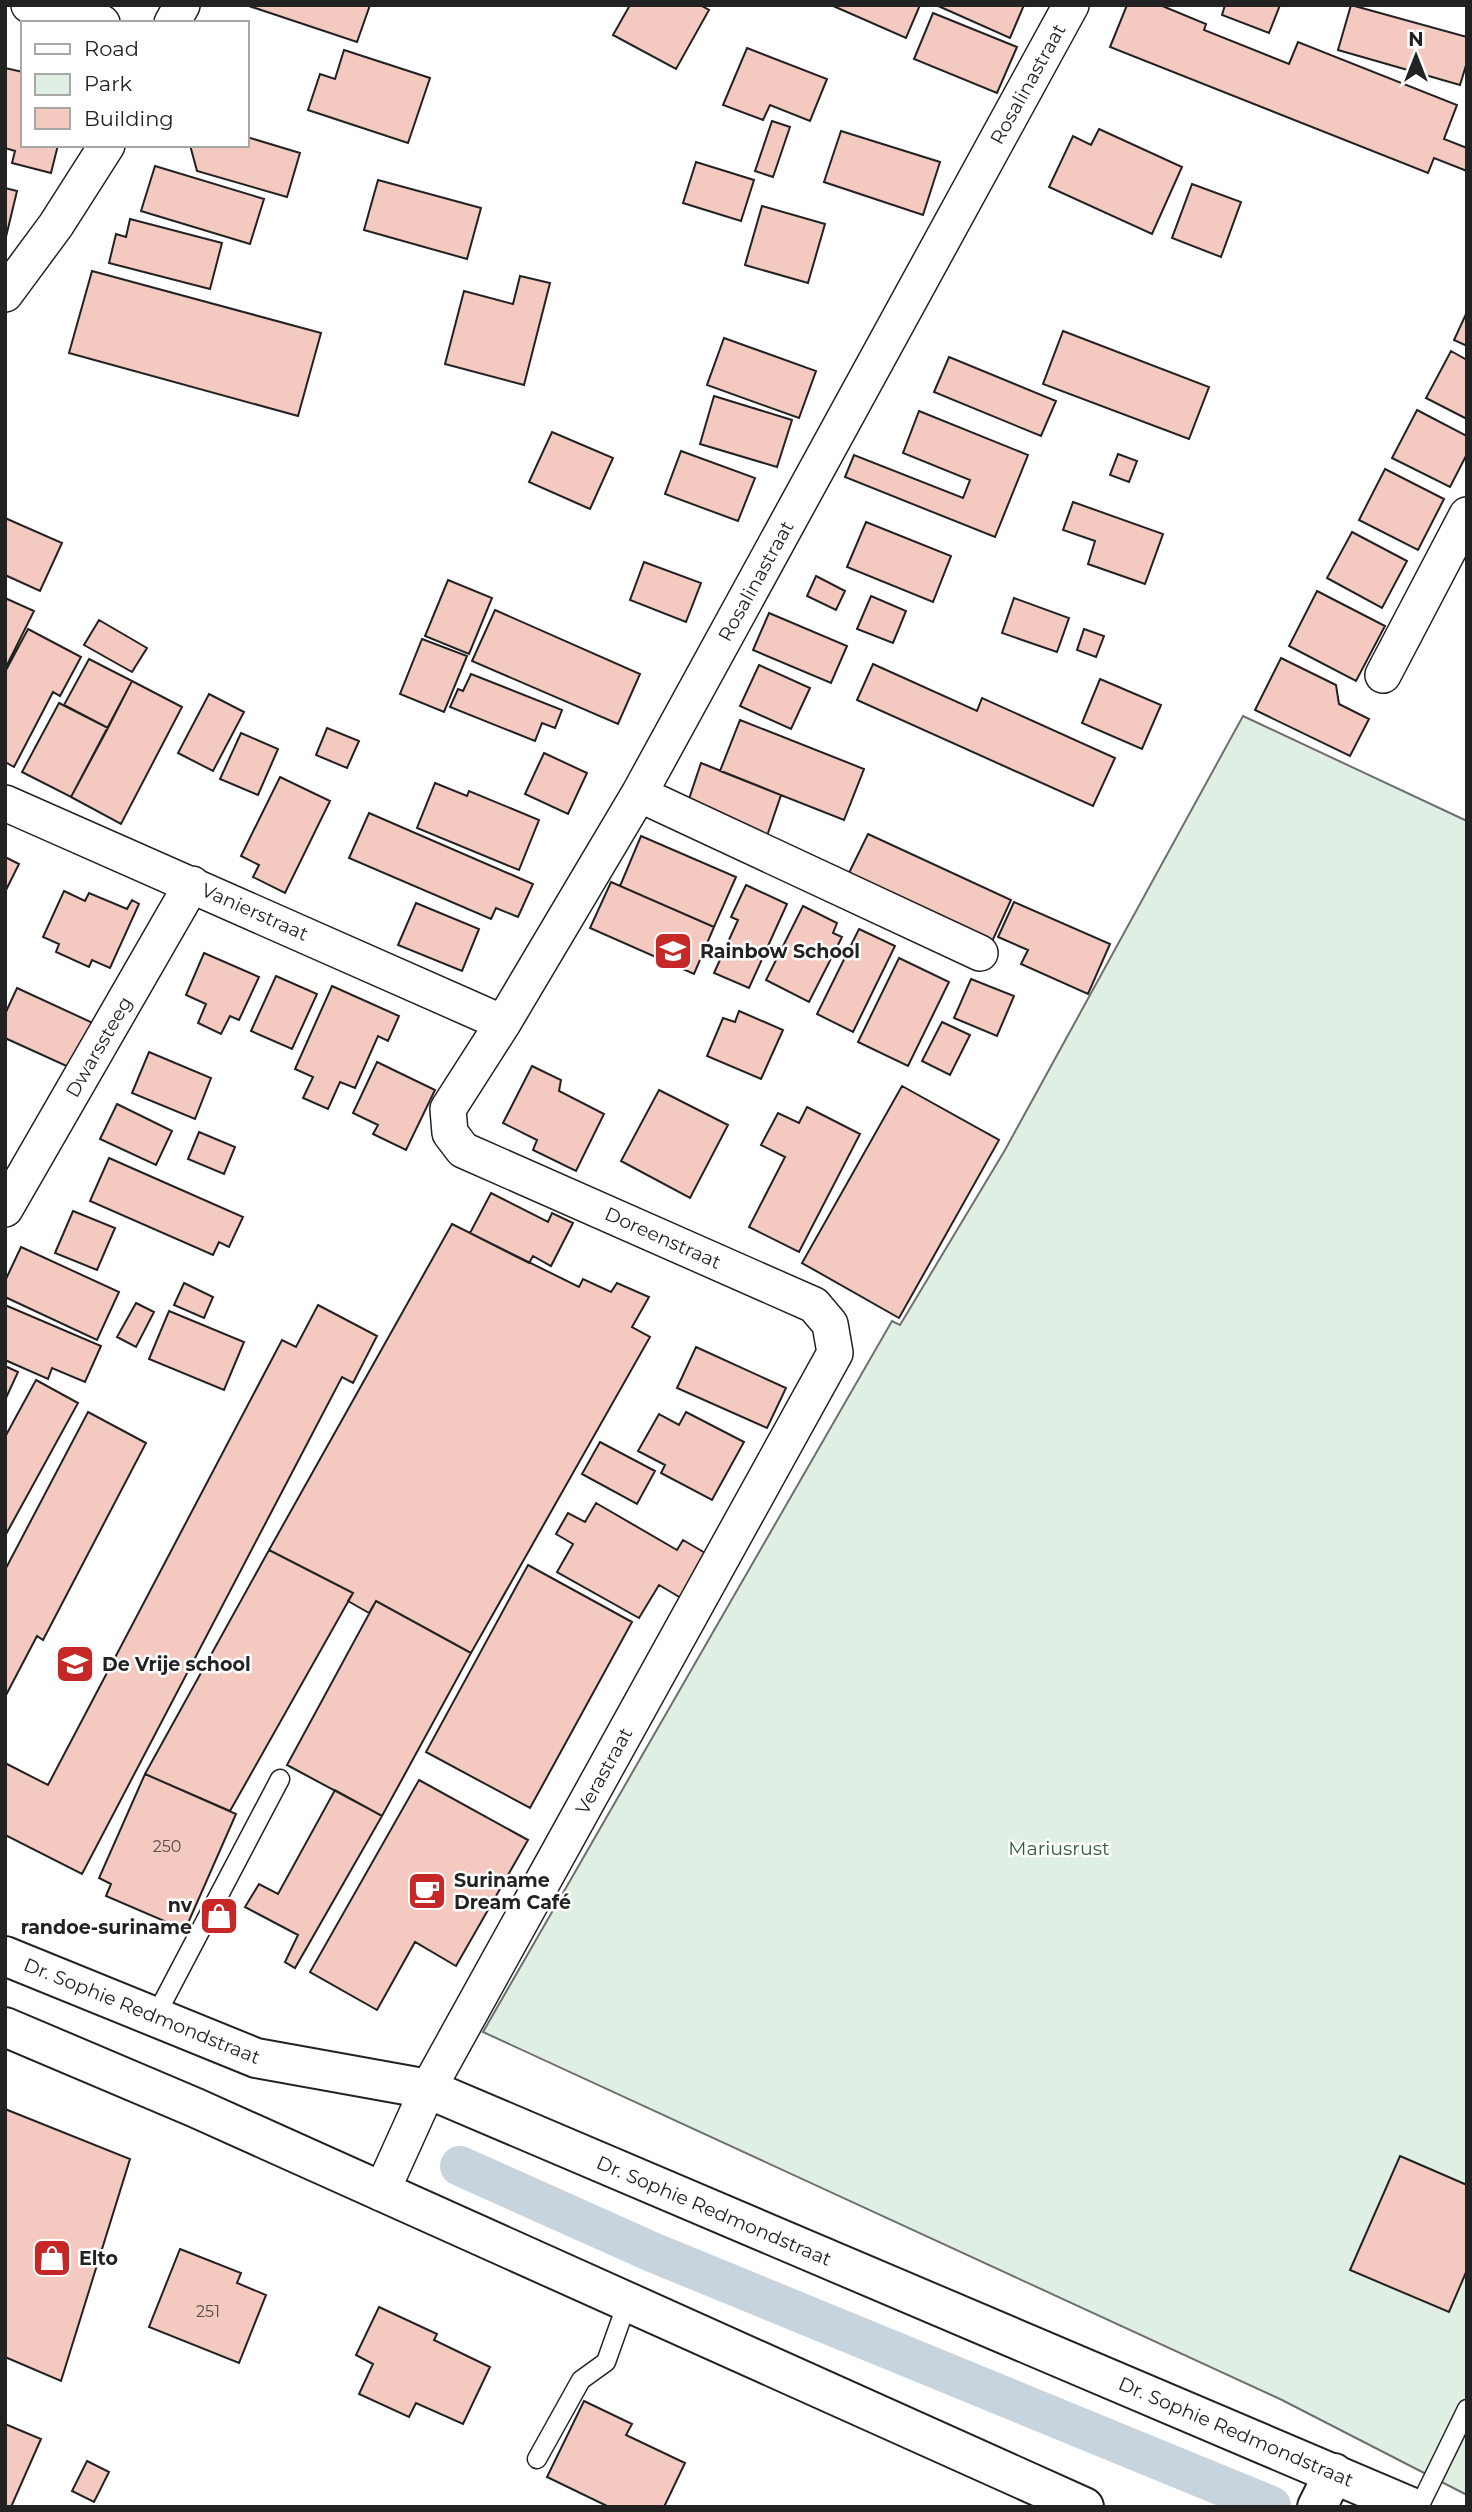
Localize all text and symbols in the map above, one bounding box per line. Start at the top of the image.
street label: Rosalinastraat [985,19,1071,148]
legend [21,21,248,147]
north arrow [1381,21,1451,91]
text: N [1408,28,1424,51]
text: Road [84,36,139,61]
text: Park [84,71,132,96]
text: Building [84,106,174,131]
street label: Rosalinastraat [713,516,799,645]
street label: Vanierstraat [198,878,312,946]
school or university icon: Rainbow School [652,930,694,972]
place label: Rainbow School [700,940,860,963]
street label: Dwarssteeg [61,992,137,1102]
street label: Doreenstraat [601,1202,725,1274]
school or university icon: De Vrije school [54,1643,96,1685]
place label: De Vrije school [102,1653,251,1676]
street label: Verastraat [571,1723,637,1818]
house number: 250 [153,1837,181,1856]
park label: Mariusrust [1008,1837,1110,1860]
place label: Suriname Dream Café [454,1869,571,1914]
cafe icon: Suriname Dream Café [406,1870,448,1912]
place label: nv randoe-suriname [21,1894,193,1939]
shop icon: nv randoe-suriname [198,1895,240,1937]
street label: Dr. Sophie Redmondstraat [20,1953,264,2069]
street label: Dr. Sophie Redmondstraat [593,2151,835,2271]
shop icon: Elto [31,2237,73,2279]
place label: Elto [79,2247,118,2270]
house number: 251 [196,2302,220,2321]
street label: Dr. Sophie Redmondstraat [1115,2372,1357,2492]

